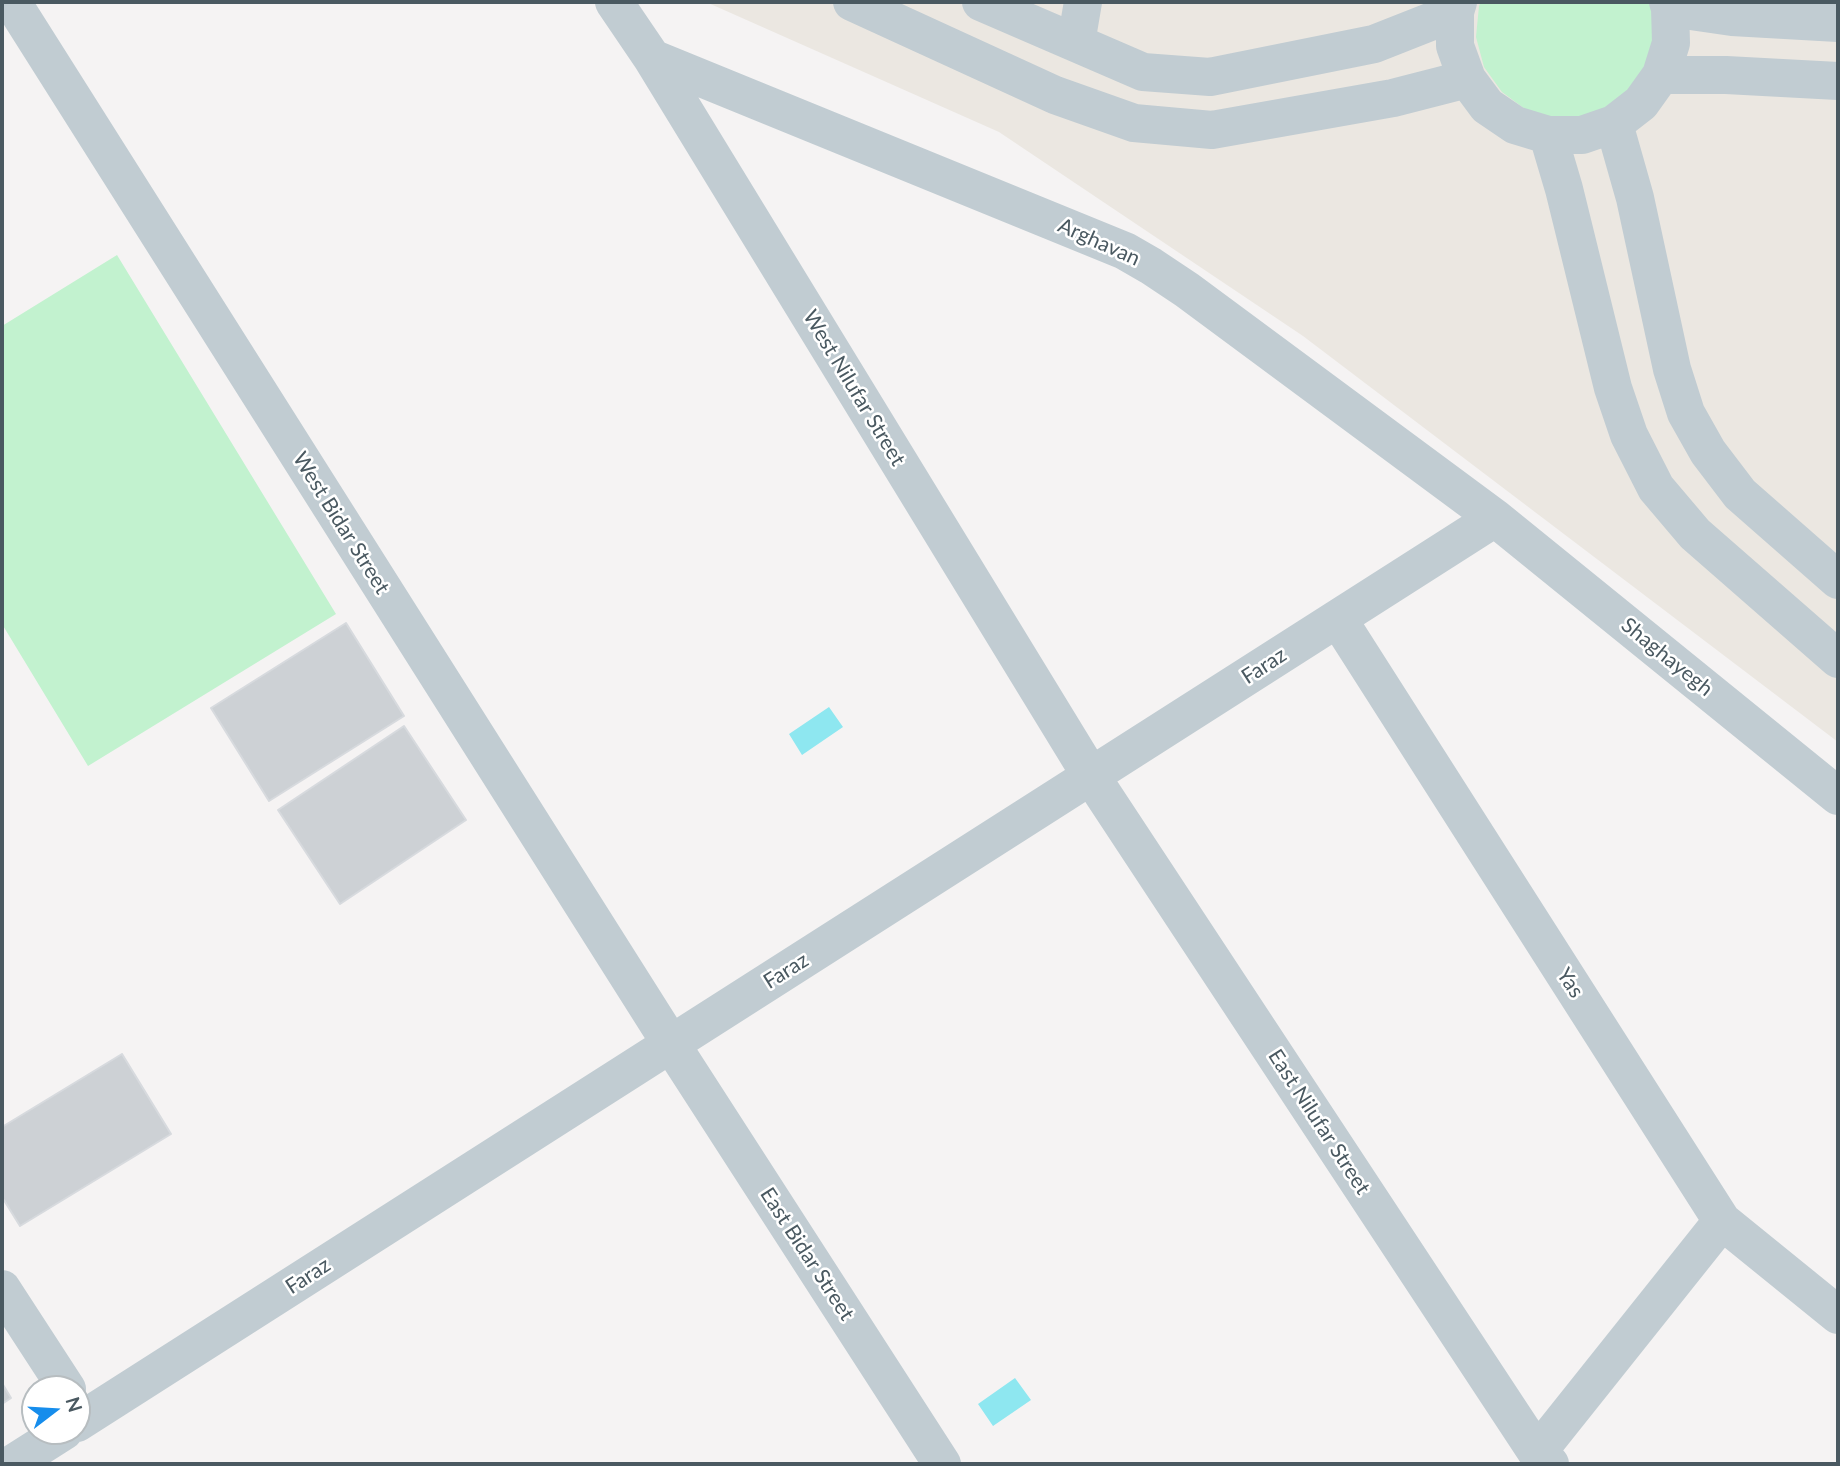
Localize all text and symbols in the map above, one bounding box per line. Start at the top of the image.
street label: Arghavan [1054,213,1144,271]
street label: West Nilufar Street [798,306,910,470]
street label: West Bidar Street [287,447,395,599]
street label: Shaghayegh [1616,612,1718,702]
street label: Faraz [1237,642,1291,690]
street label: Faraz [759,948,813,994]
street label: Yas [1551,963,1589,1003]
street label: East Nilufar Street [1263,1045,1375,1199]
street label: East Bidar Street [755,1183,859,1325]
street label: Faraz [281,1252,335,1300]
north arrow [21,1375,91,1445]
text: N [62,1394,88,1415]

